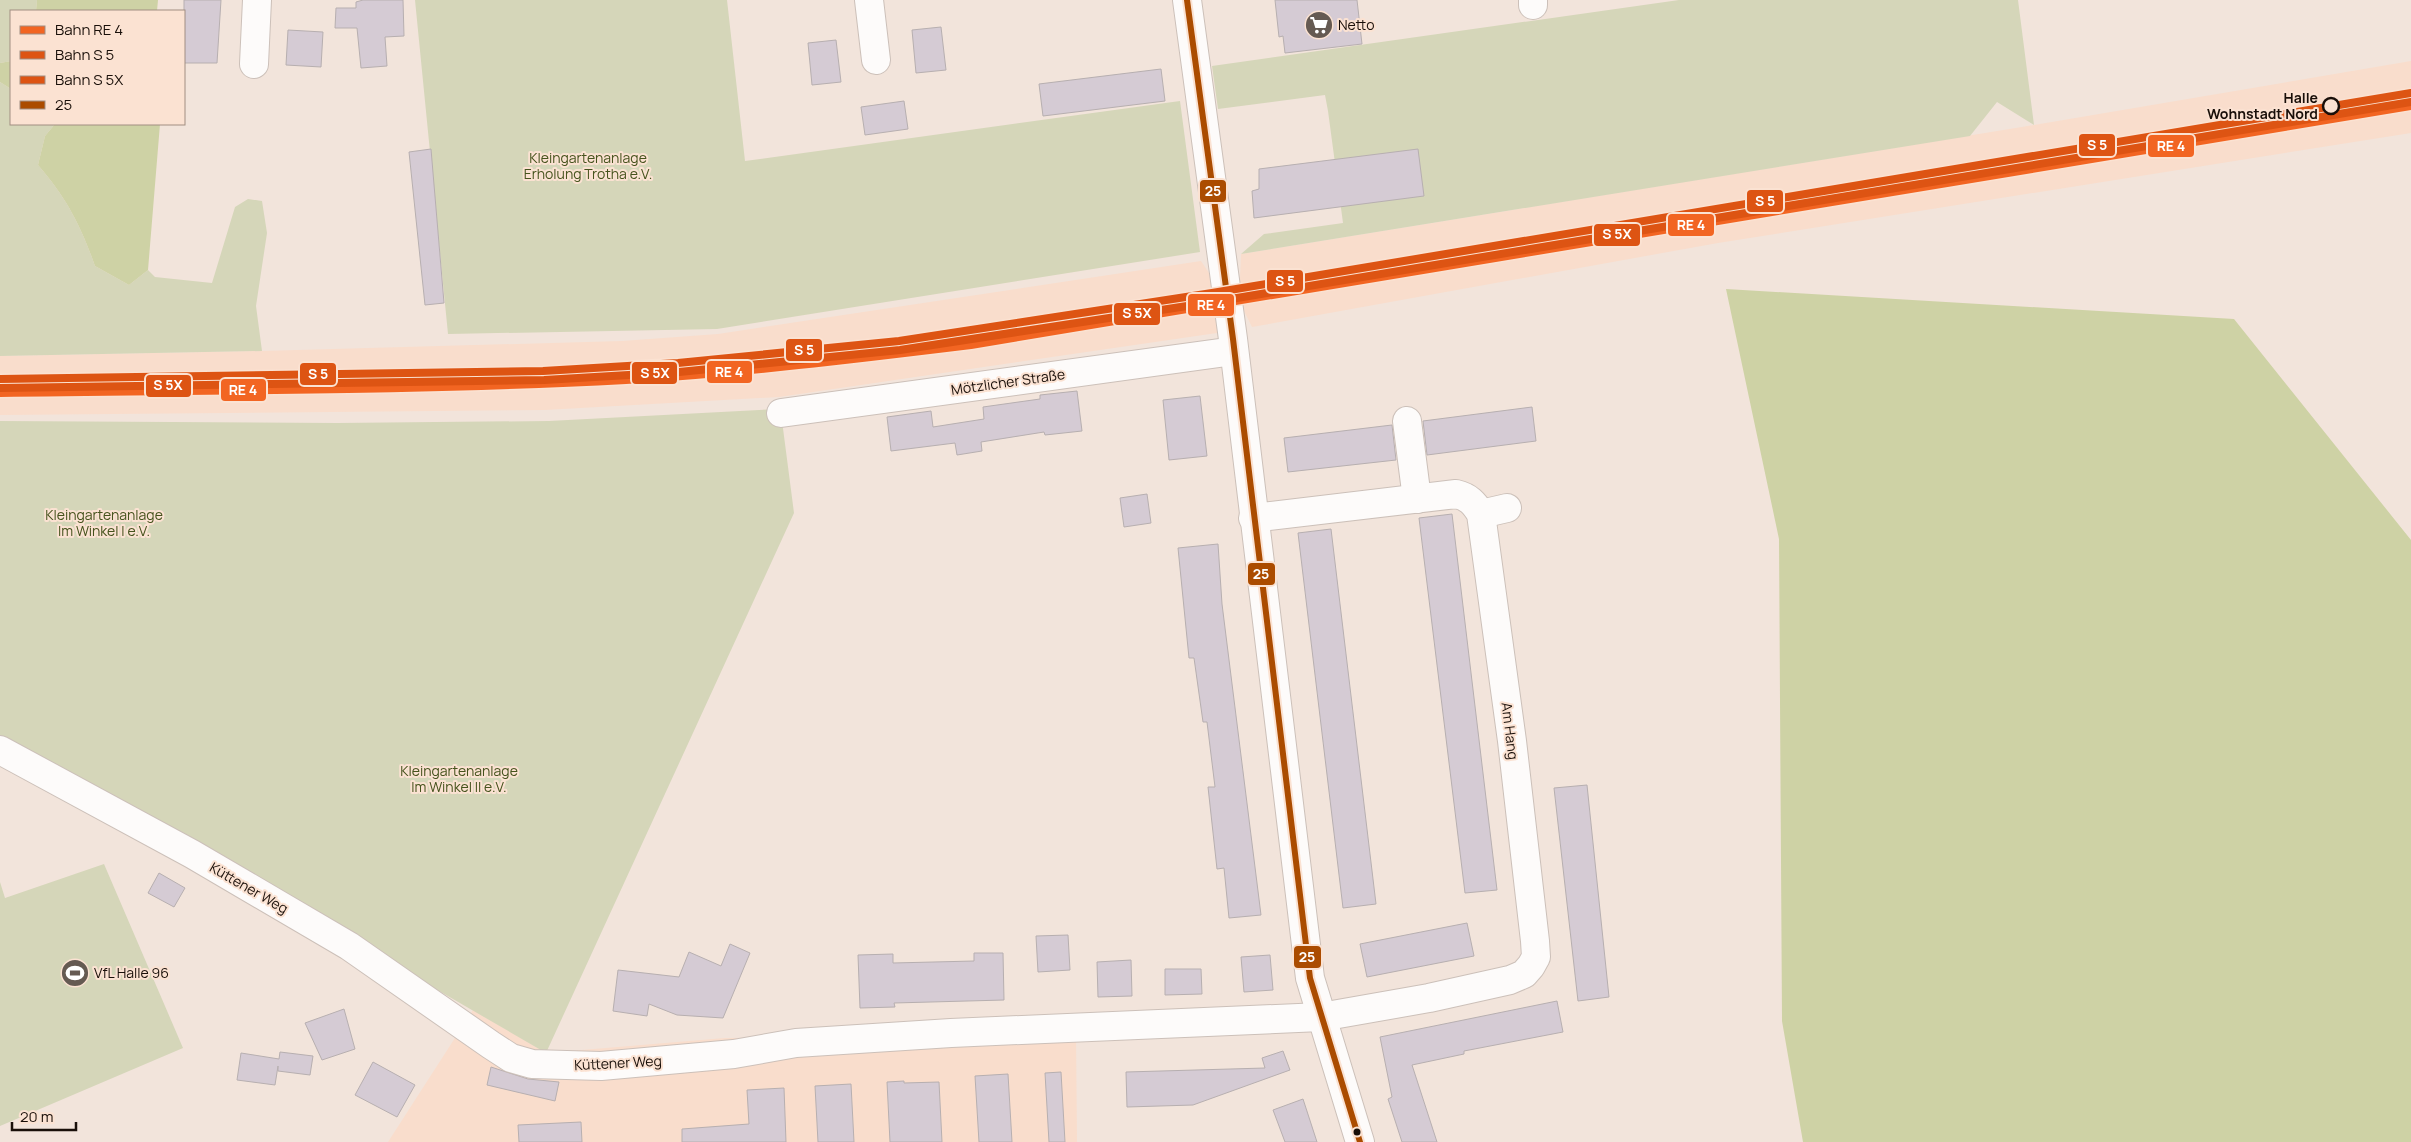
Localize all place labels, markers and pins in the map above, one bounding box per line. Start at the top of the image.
supermarket icon: Netto [1304,10,1334,40]
place label: Netto [1338,15,1374,34]
place label: Halle Wohnstadt Nord [2207,88,2318,123]
marker: Halle Wohnstadt Nord [2322,97,2340,115]
sports icon: VfL Halle 96 [60,958,90,988]
place label: VfL Halle 96 [94,963,169,982]
unlabelled marker [1352,1127,1362,1137]

